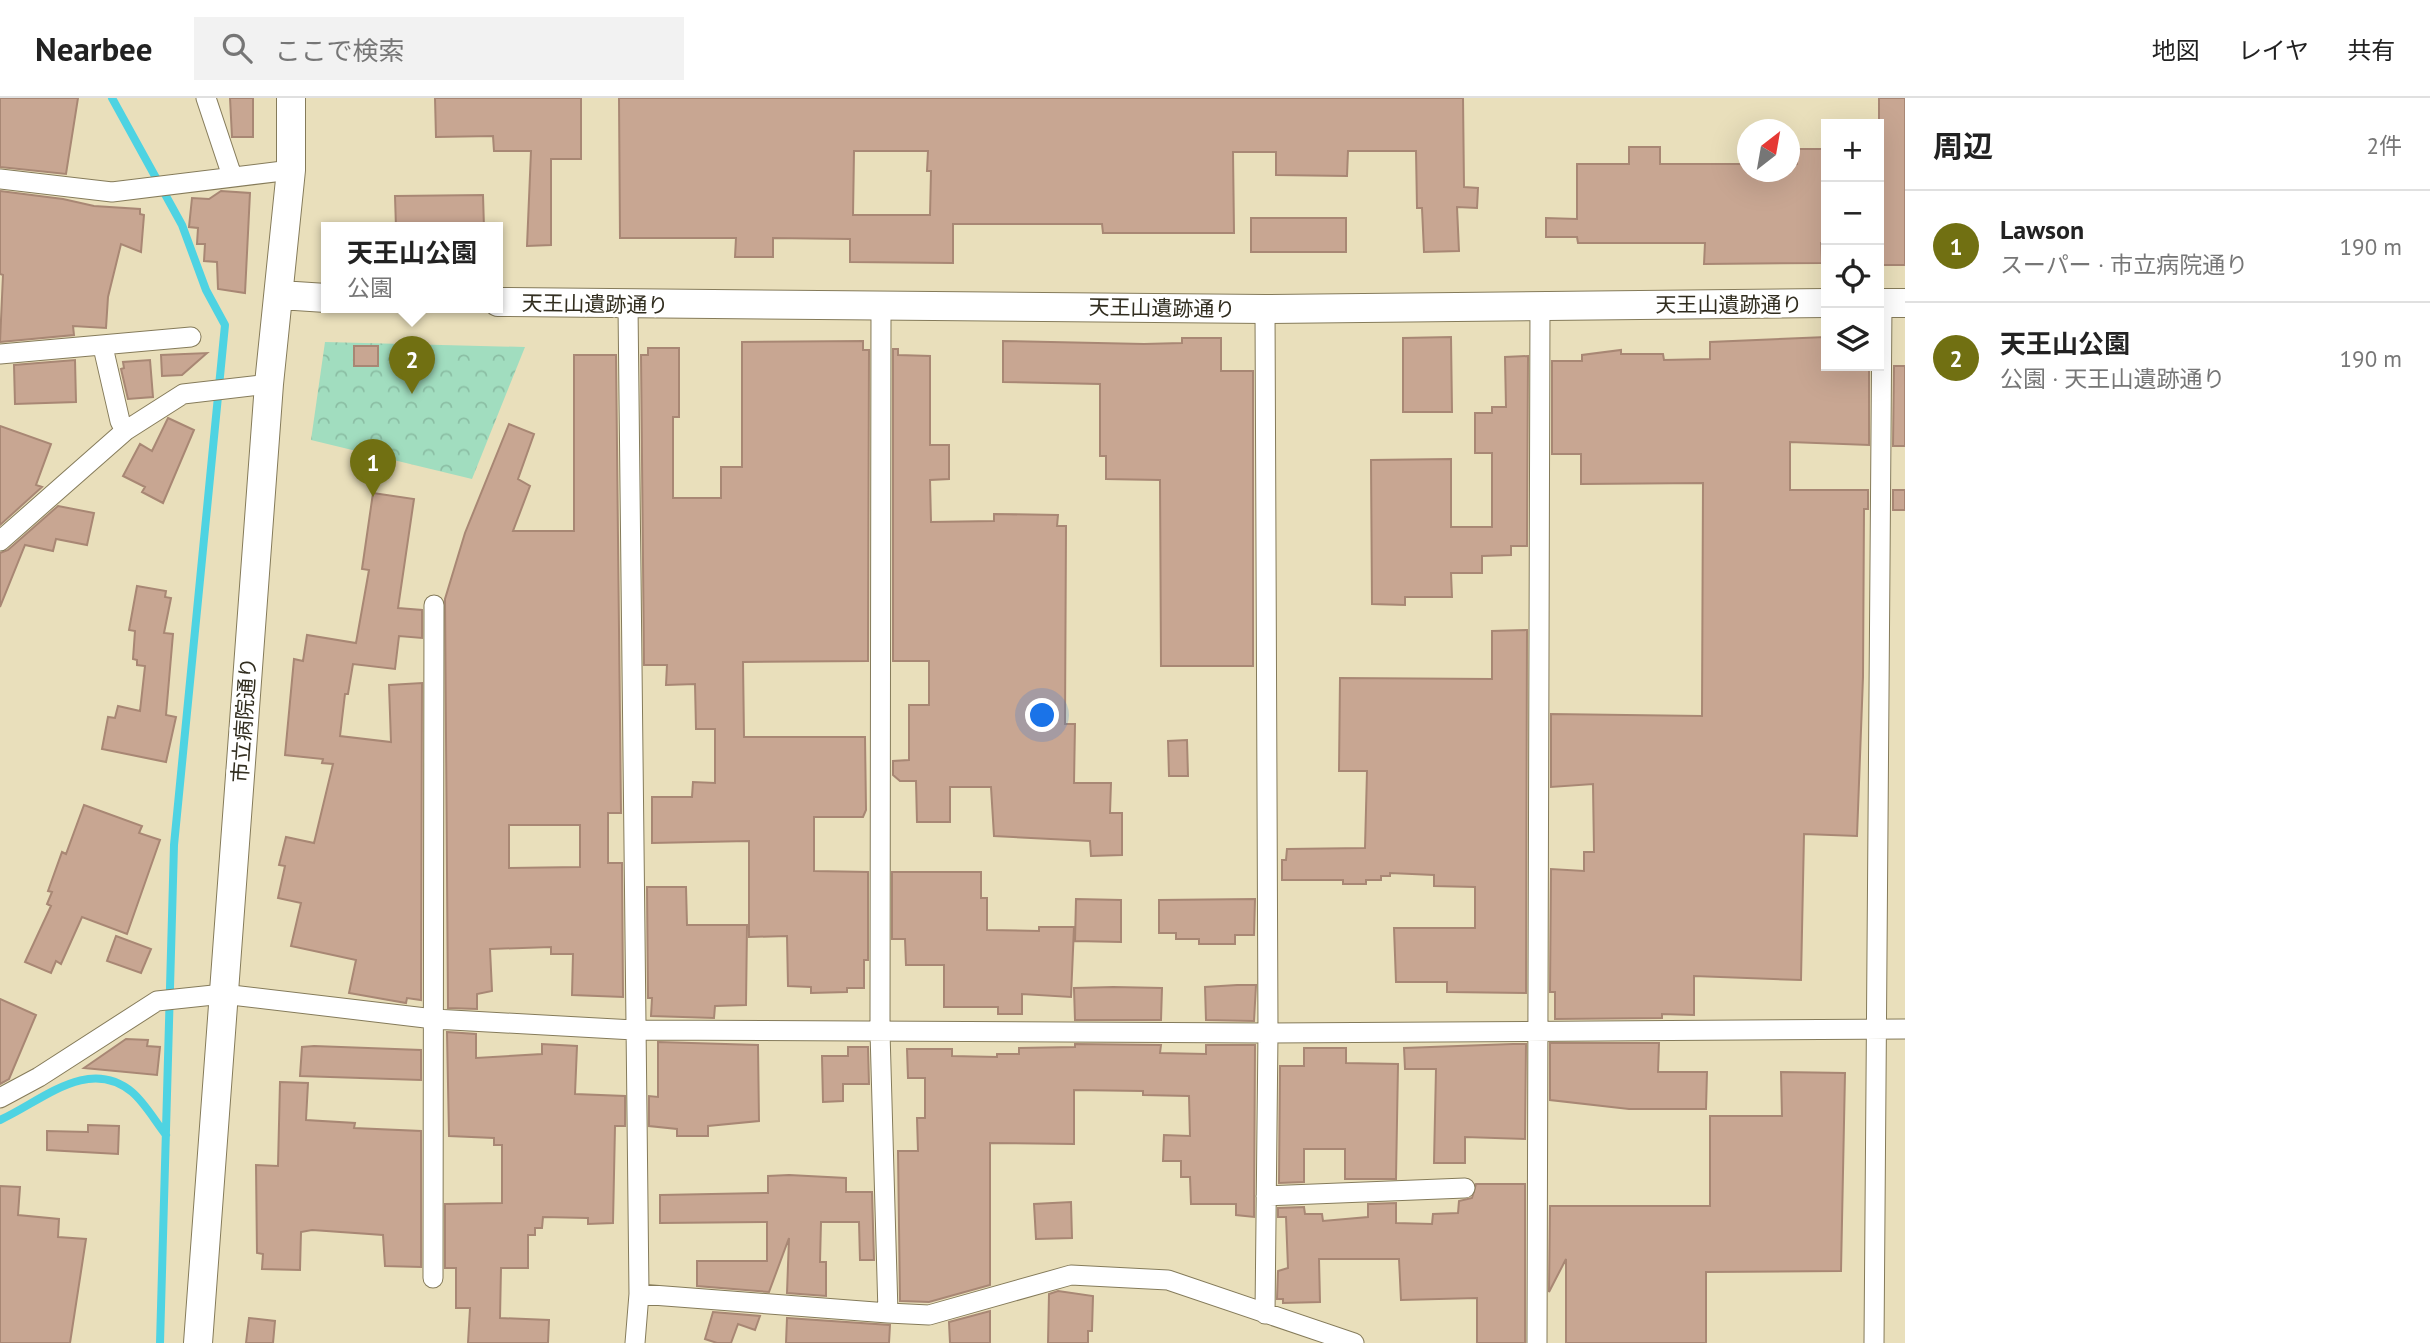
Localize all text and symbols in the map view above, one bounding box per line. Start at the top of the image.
search box [194,17,684,80]
text: Nearbee [35,27,152,70]
icon: search [218,29,256,67]
text: ここで検索 [274,34,404,67]
text: 地図 [2152,35,2200,66]
text: レイヤ [2238,35,2309,66]
text: 共有 [2347,35,2395,66]
north arrow [1737,119,1800,182]
map controls [1821,119,1884,371]
button: + [1821,119,1884,182]
text: 周辺 [1933,126,1993,165]
text: 2件 [2366,131,2402,160]
button: − [1821,182,1884,245]
text: Lawson [2000,213,2084,246]
popup [321,222,503,313]
text: 1 [1949,232,1963,261]
text: 190 m [2340,232,2402,261]
text: 天王山公園 [347,236,477,269]
button: locate [1821,245,1884,308]
text: スーパー · 市立病院通り [2000,250,2248,279]
text: 公園 [347,273,393,302]
street label: 天王山遺跡通り [521,289,669,319]
street label: 天王山遺跡通り [1656,291,1803,318]
street label: 天王山遺跡通り [1088,293,1236,323]
button: layers [1821,308,1884,371]
text: 天王山公園 [2000,327,2130,360]
pin: 2 [389,336,435,394]
text: 2 [1949,344,1963,373]
text: 190 m [2340,344,2402,373]
text: 公園 · 天王山遺跡通り [2000,364,2225,393]
pin: 1 [350,439,396,497]
street label: 市立病院通り [226,656,262,784]
your location [1025,698,1059,732]

